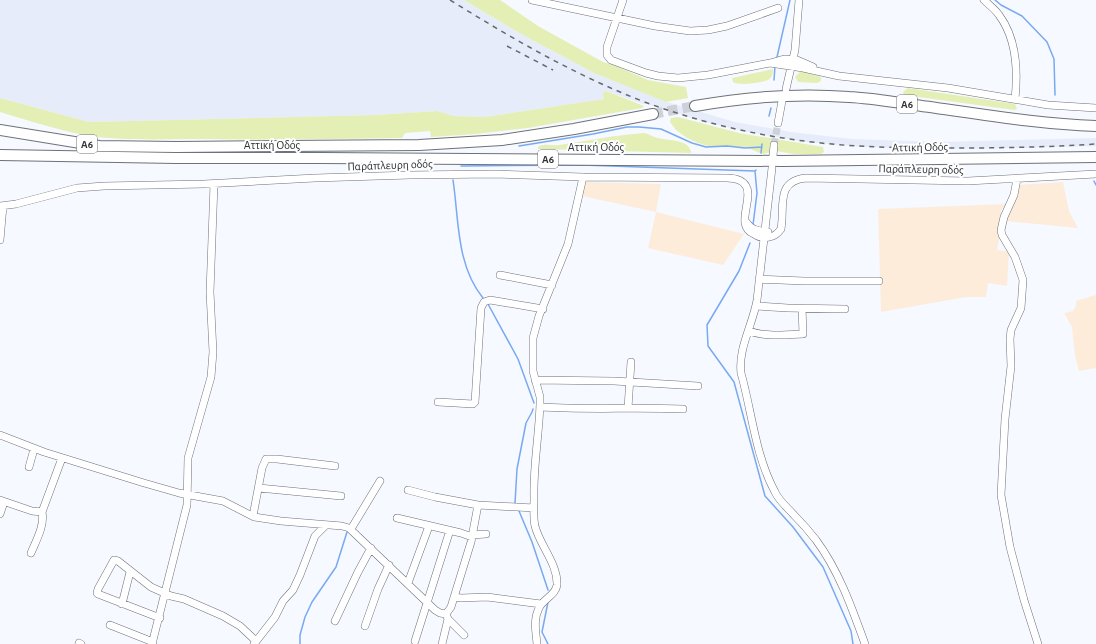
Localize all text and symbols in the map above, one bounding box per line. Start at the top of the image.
road number: Α6 [897,95,917,113]
road number: Α6 [77,135,97,153]
street label: Αττική Οδός [244,139,301,152]
street label: Αττική Οδός [568,141,625,154]
street label: Αττική Οδός [892,141,949,154]
road number: Α6 [538,150,558,168]
street label: Παράπλευρη οδός [347,158,433,173]
street label: Παράπλευρη οδός [878,162,964,177]

